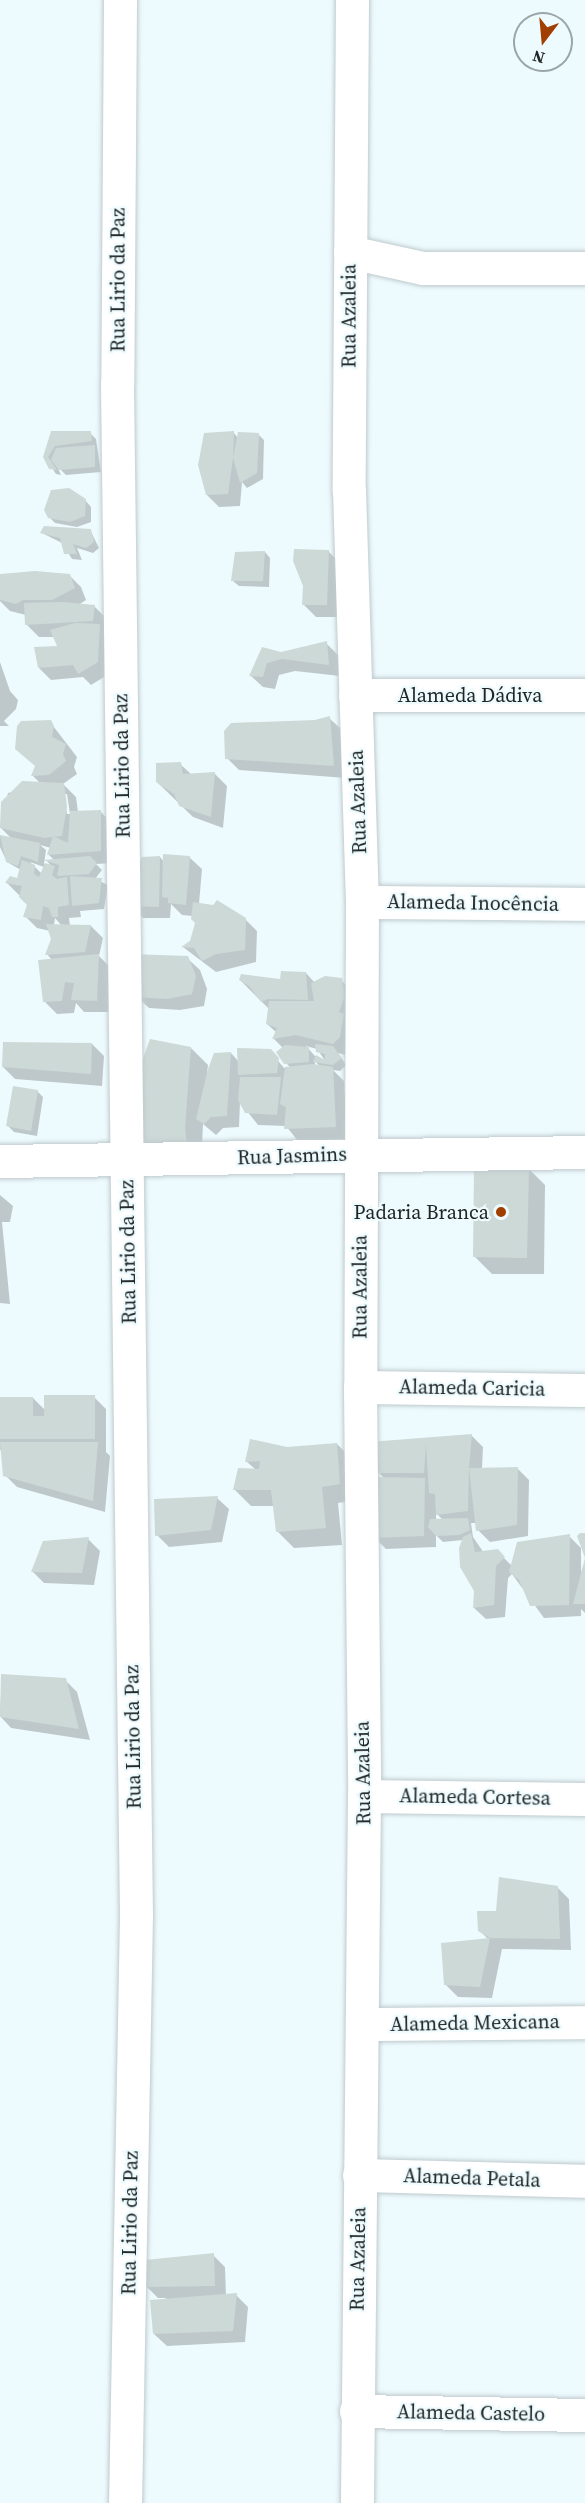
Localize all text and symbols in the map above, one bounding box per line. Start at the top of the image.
north arrow [513,12,573,72]
text: N [530,45,547,70]
street label: Rua Lirio da Paz [106,208,130,352]
street label: Rua Azaleia [337,264,361,368]
street label: Alameda Dádiva [398,683,542,707]
street label: Rua Lirio da Paz [109,694,135,838]
street label: Rua Azaleia [344,750,372,854]
street label: Alameda Inocência [387,890,559,916]
street label: Rua Jasmins [237,1142,347,1170]
street label: Rua Lirio da Paz [115,1180,141,1324]
place label: Padaria Branca [354,1200,489,1224]
marker: Padaria Branca [494,1205,508,1219]
street label: Rua Azaleia [348,1235,372,1339]
street label: Alameda Caricia [399,1375,545,1401]
street label: Rua Lirio da Paz [120,1665,146,1809]
street label: Rua Azaleia [350,1721,376,1825]
street label: Alameda Cortesa [399,1784,551,1810]
street label: Alameda Mexicana [390,2010,560,2036]
street label: Rua Lirio da Paz [117,2151,143,2295]
street label: Alameda Petala [403,2164,541,2192]
street label: Rua Azaleia [345,2207,371,2311]
street label: Alameda Castelo [397,2400,545,2426]

